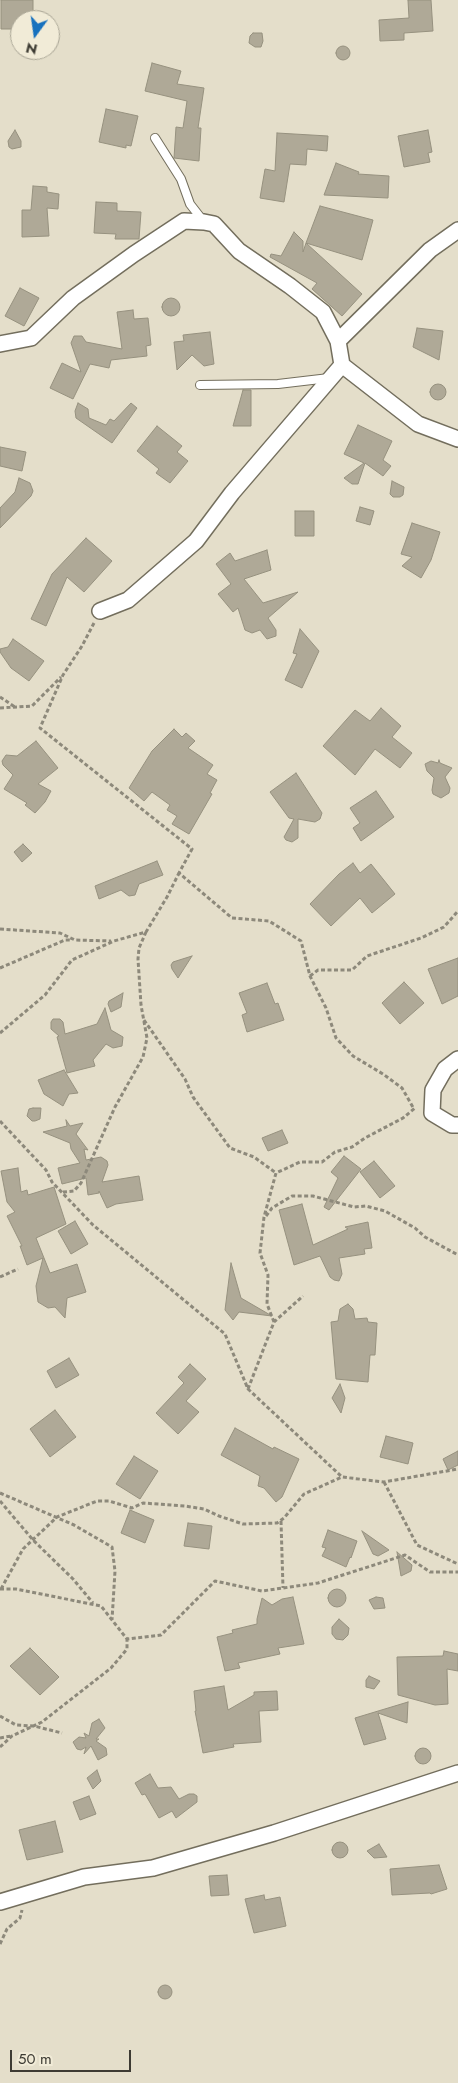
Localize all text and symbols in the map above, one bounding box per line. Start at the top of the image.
north arrow [10,10,60,60]
text: N [24,38,39,60]
scale bar [12,2040,134,2072]
text: 50 m [18,2048,52,2070]

